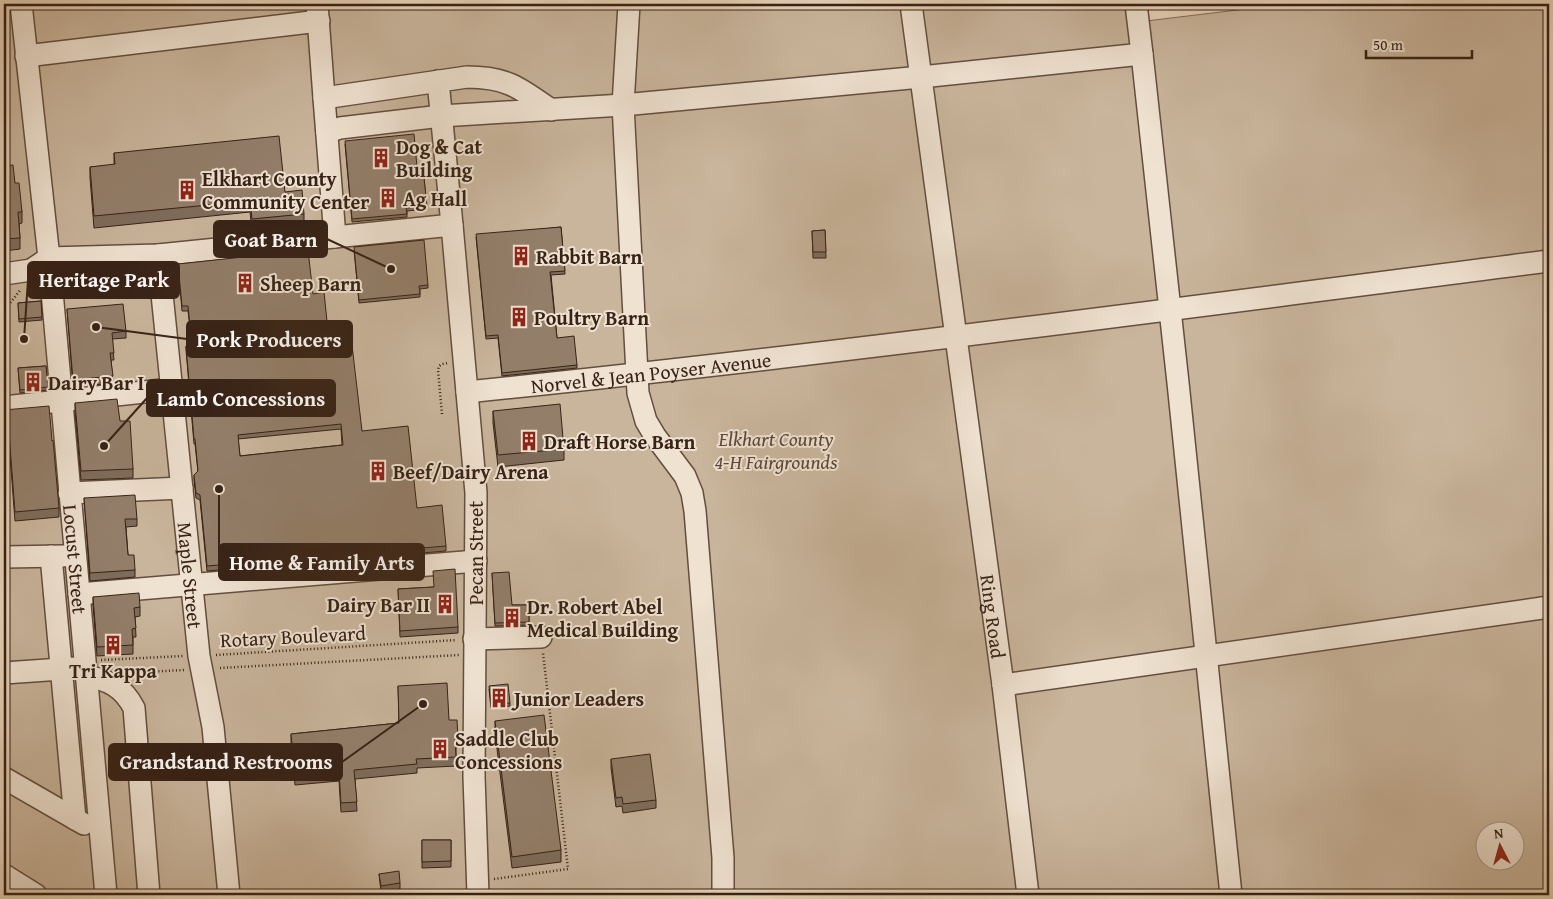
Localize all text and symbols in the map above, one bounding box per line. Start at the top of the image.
scale bar [1366,28,1472,60]
text: 50 m [1373,34,1404,55]
place label: Dog & Cat Building [396,132,483,184]
building icon: Dog & Cat Building [370,147,392,169]
place label: Elkhart County Community Center [202,164,369,216]
building icon: Elkhart County Community Center [176,179,198,201]
place label: Ag Hall [403,184,467,213]
building icon: Ag Hall [377,187,399,209]
callout: Goat Barn [214,221,327,257]
text: Goat Barn [224,224,318,255]
place label: Rabbit Barn [536,242,643,271]
building icon: Rabbit Barn [510,245,532,267]
callout: Heritage Park [28,262,179,298]
text: Heritage Park [39,264,170,295]
place label: Sheep Barn [260,269,362,298]
building icon: Sheep Barn [234,272,256,294]
place label: Poultry Barn [534,303,649,332]
building icon: Poultry Barn [508,306,530,328]
callout: Pork Producers [187,321,352,357]
text: Pork Producers [196,324,342,355]
street label: Norvel & Jean Poyser Avenue [529,344,773,400]
place label: Dairy Bar I [48,368,144,397]
building icon: Dairy Bar I [22,371,44,393]
callout: Lamb Concessions [147,380,335,416]
text: Lamb Concessions [157,383,325,414]
park label: Elkhart County 4-H Fairgrounds [715,424,838,476]
place label: Draft Horse Barn [544,427,696,456]
building icon: Draft Horse Barn [518,430,540,452]
place label: Beef/Dairy Arena [393,457,549,486]
building icon: Beef/Dairy Arena [367,460,389,482]
street label: Pecan Street [461,501,490,605]
street label: Locust Street [57,503,95,615]
street label: Maple Street [171,521,211,630]
callout: Home & Family Arts [219,544,424,580]
text: Home & Family Arts [229,547,415,578]
street label: Ring Road [974,573,1014,661]
place label: Dairy Bar II [327,590,430,619]
place label: Dr. Robert Abel Medical Building [527,592,679,644]
building icon: Dairy Bar II [434,593,456,615]
building icon: Dr. Robert Abel Medical Building [501,607,523,629]
street label: Rotary Boulevard [219,618,367,654]
building icon: Tri Kappa [102,634,124,656]
place label: Tri Kappa [69,656,157,685]
place label: Junior Leaders [511,684,644,713]
building icon: Junior Leaders [488,687,510,709]
place label: Saddle Club Concessions [455,724,562,776]
building icon: Saddle Club Concessions [429,738,451,760]
callout: Grandstand Restrooms [109,744,342,780]
text: Grandstand Restrooms [119,746,333,777]
north arrow [1476,822,1526,872]
text: N [1493,823,1505,844]

